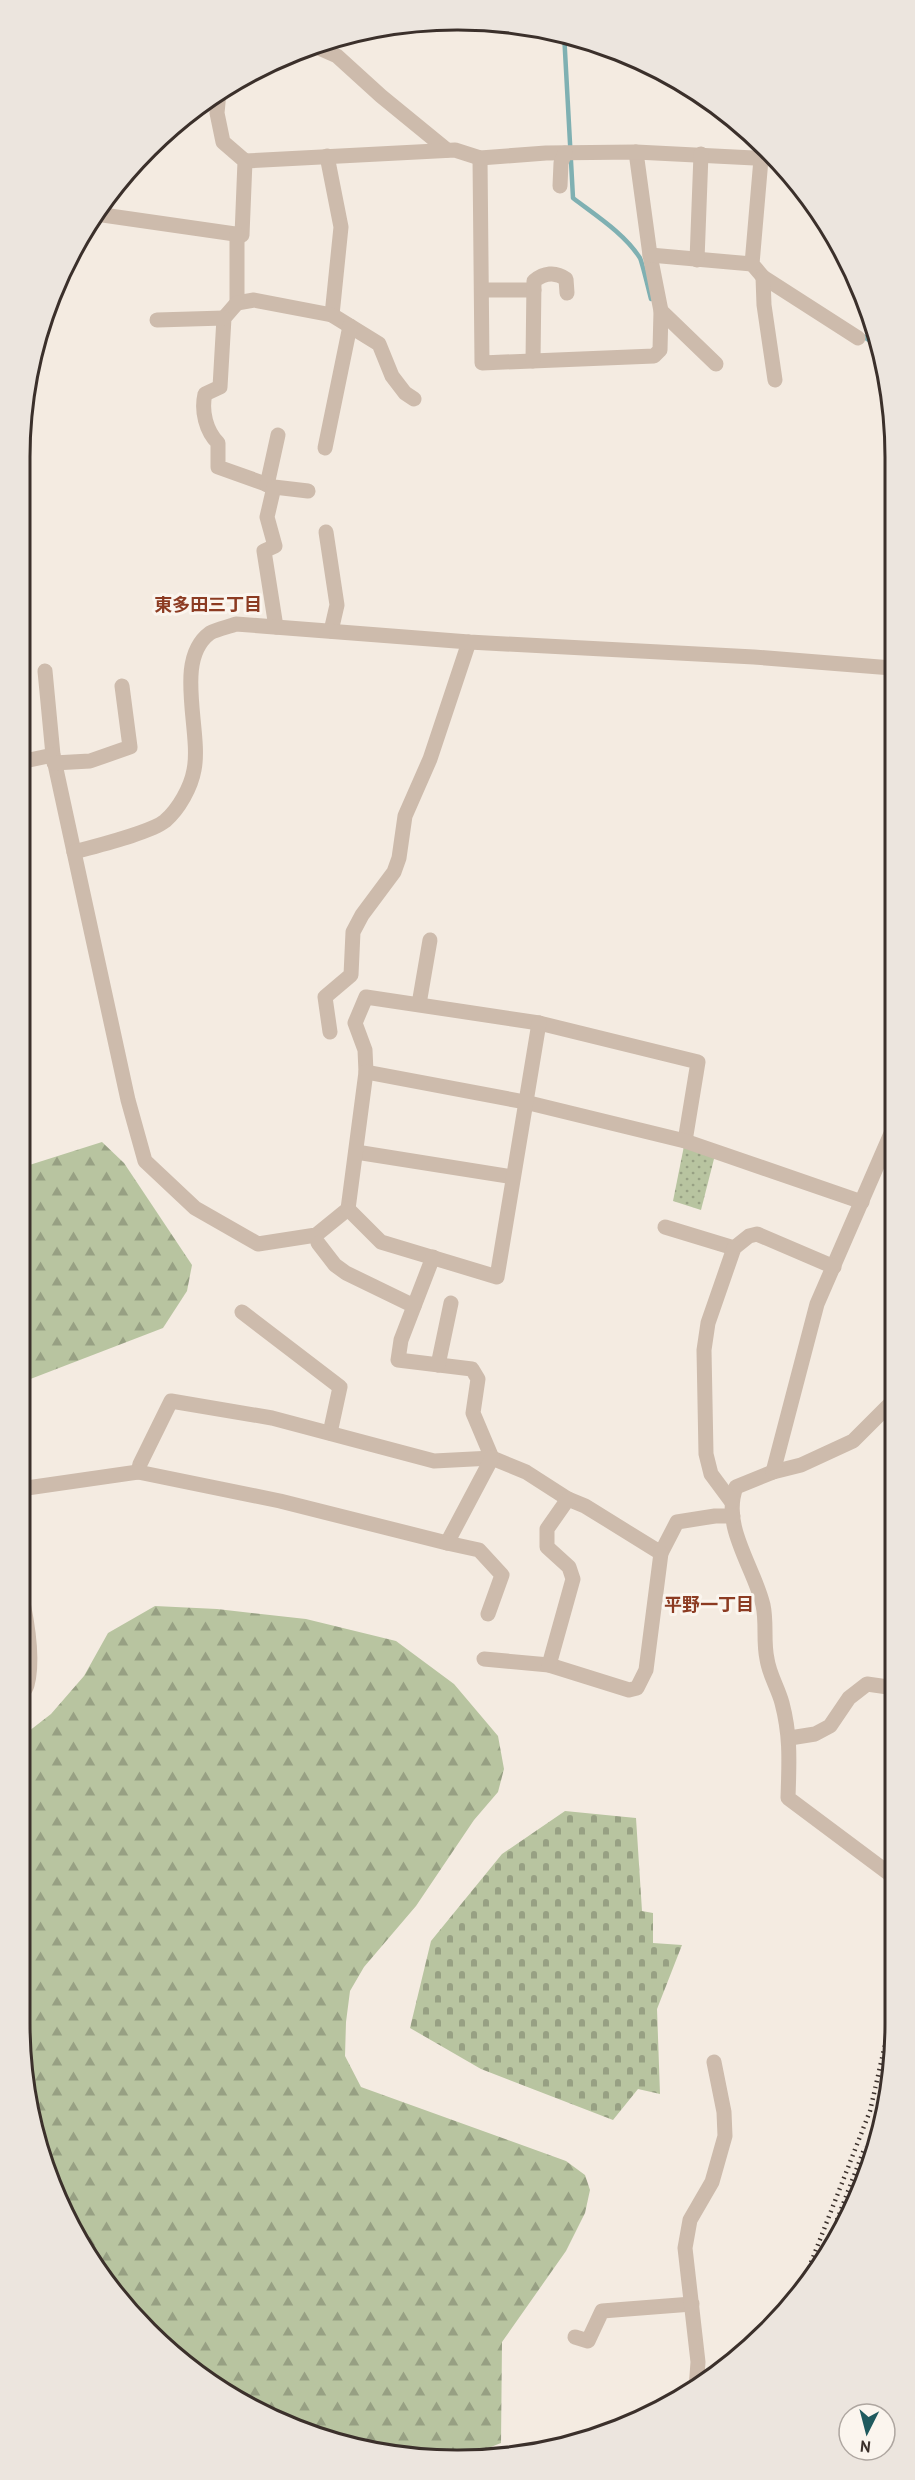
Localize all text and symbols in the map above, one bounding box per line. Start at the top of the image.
district label: 東多田三丁目 [154,593,262,616]
district label: 平野一丁目 [664,1593,754,1616]
north arrow [837,2402,897,2462]
text: N [859,2436,872,2457]

